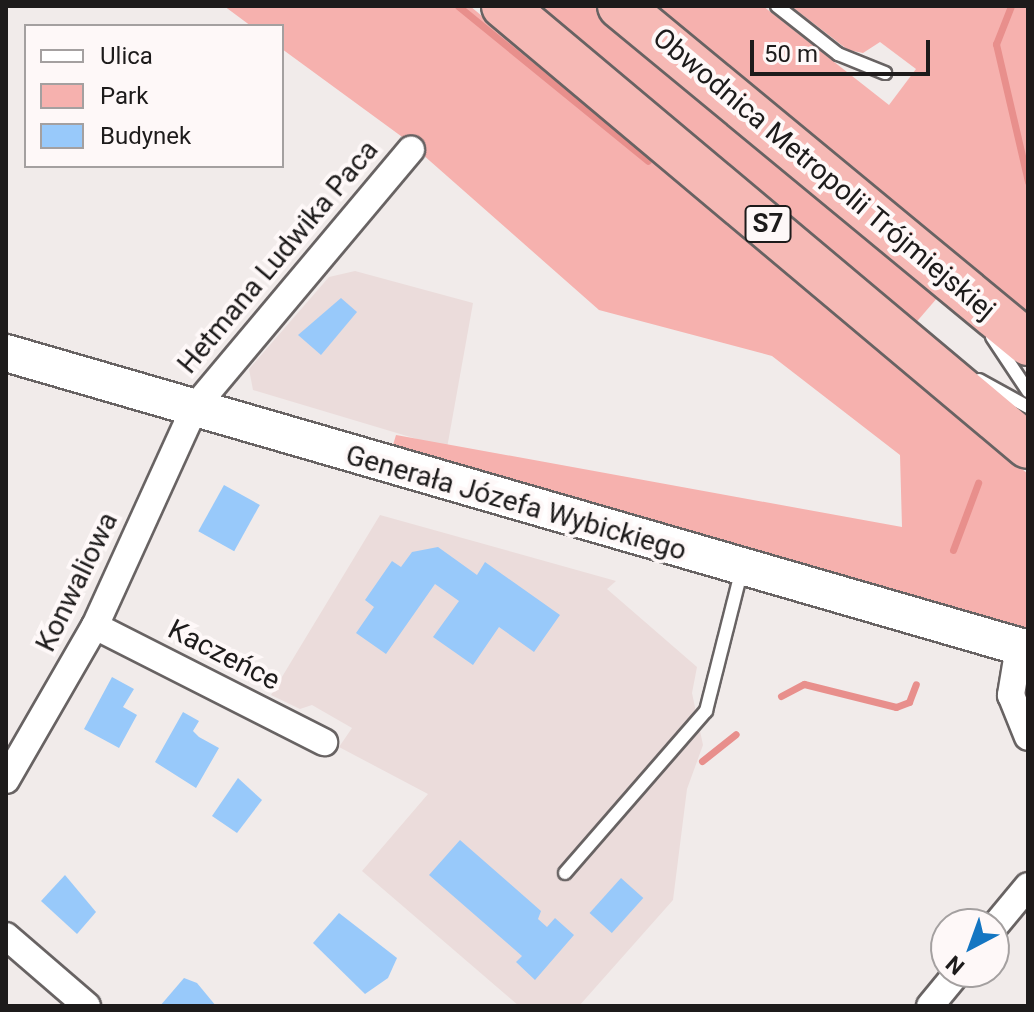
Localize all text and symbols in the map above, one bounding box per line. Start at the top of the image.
street label: Obwodnica Metropolii Trójmiejskiej [646,21,1002,327]
legend [24,24,284,168]
scale bar [754,24,934,74]
text: 50 m [764,40,818,68]
text: Ulica [100,42,153,70]
text: Park [100,82,148,110]
text: Budynek [100,122,191,150]
street label: Hetmana Ludwika Paca [171,134,385,380]
road number: S7 [744,202,792,246]
street label: Generała Józefa Wybickiego [342,438,690,568]
street label: Konwaliowa [29,507,125,657]
street label: Kaczeńce [162,613,286,697]
north arrow [930,908,1010,988]
text: N [941,950,969,980]

